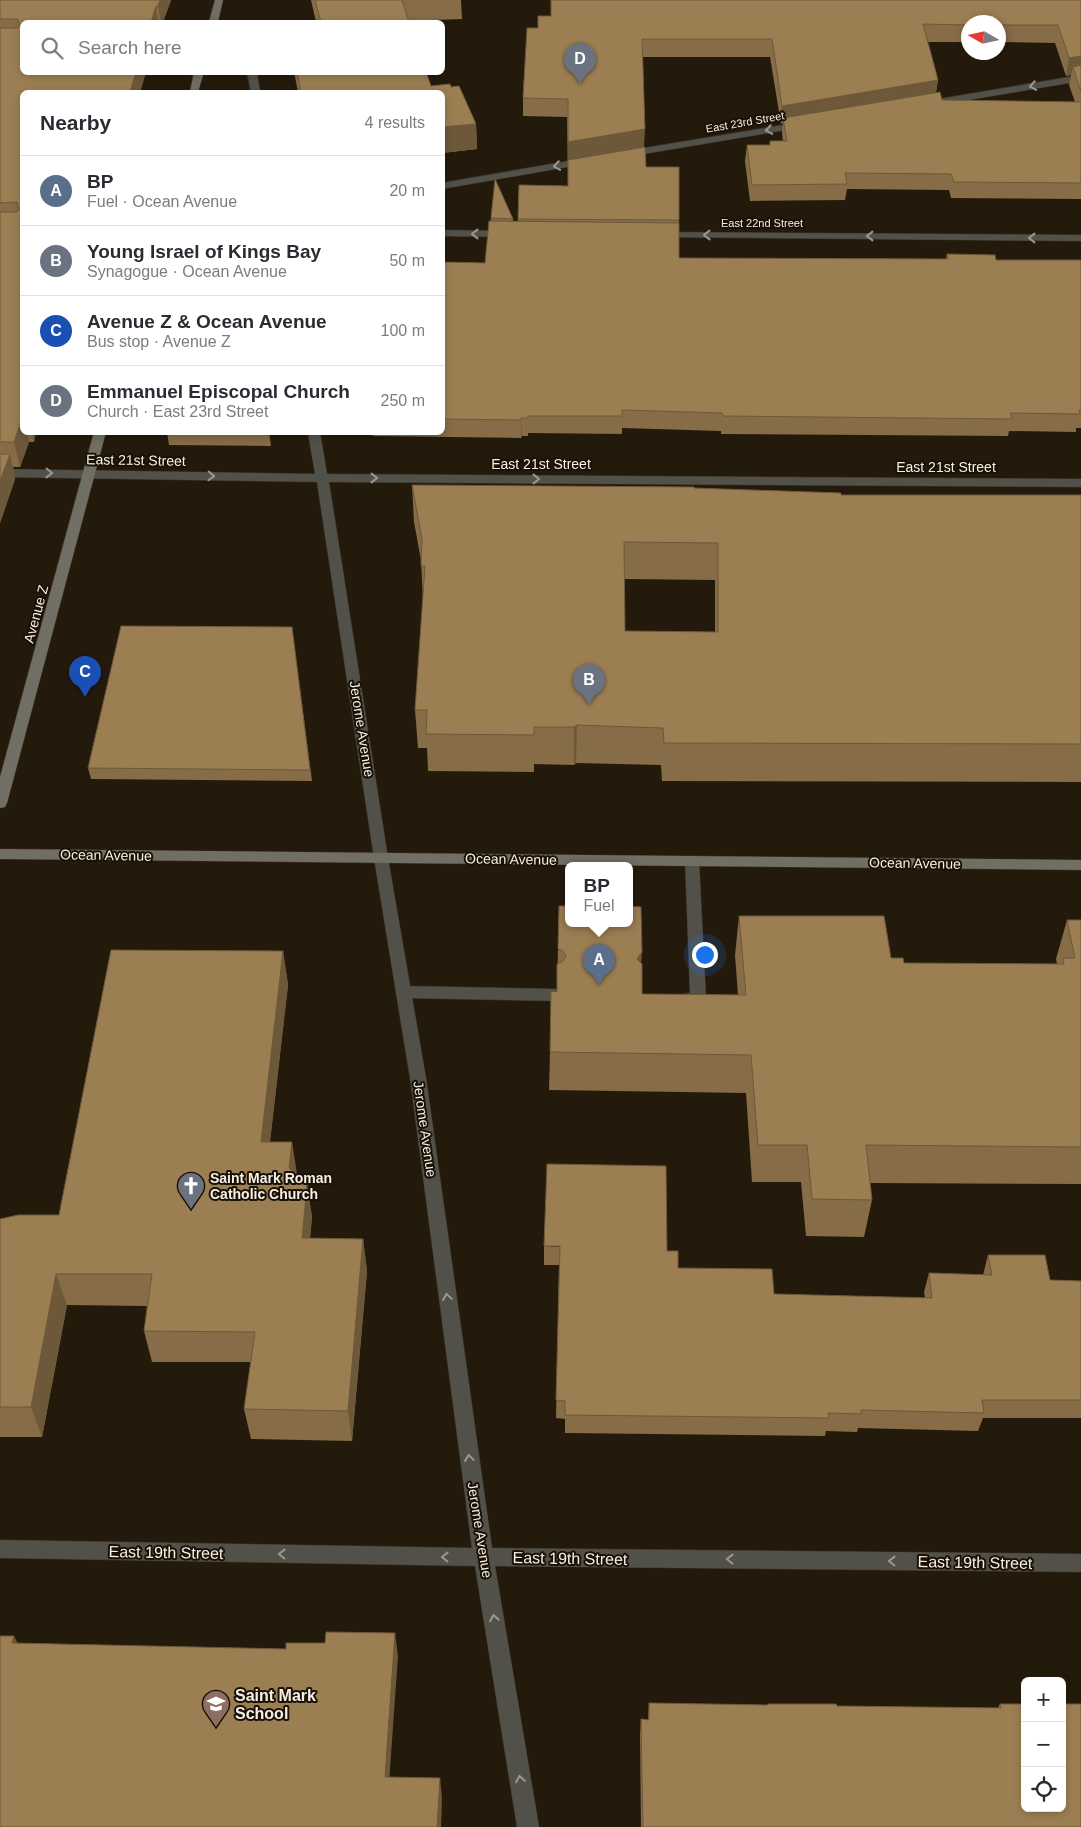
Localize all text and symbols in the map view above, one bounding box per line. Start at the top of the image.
north arrow [961,15,1006,60]
search box [20,20,445,75]
icon: search [38,34,66,62]
text: Search here [78,37,182,58]
pin: D [564,43,596,84]
one-way arrow [1029,80,1037,90]
street label: East 23rd Street [705,109,785,135]
text: Nearby [40,111,111,134]
text: 4 results [365,114,425,131]
one-way arrow [765,125,774,135]
one-way arrow [553,160,561,170]
text: BP [87,171,113,192]
text: A [50,182,62,199]
text: 20 m [389,182,425,199]
text: Fuel · Ocean Avenue [87,193,237,210]
street label: East 22nd Street [721,217,803,229]
one-way arrow [471,229,478,239]
one-way arrow [703,230,711,240]
one-way arrow [866,231,874,241]
one-way arrow [1028,233,1036,243]
text: Young Israel of Kings Bay [87,241,321,262]
text: B [50,252,62,269]
text: 50 m [389,252,425,269]
text: Synagogue · Ocean Avenue [87,263,287,280]
text: Avenue Z & Ocean Avenue [87,311,327,332]
text: C [50,322,62,339]
text: 100 m [381,322,425,339]
text: Bus stop · Avenue Z [87,333,231,350]
text: Emmanuel Episcopal Church [87,381,350,402]
text: D [50,392,62,409]
text: 250 m [381,392,425,409]
text: Church · East 23rd Street [87,403,268,420]
street label: East 21st Street [86,451,186,469]
street label: East 21st Street [491,456,591,472]
street label: East 21st Street [896,459,996,475]
one-way arrow [45,468,53,479]
one-way arrow [208,471,215,481]
one-way arrow [370,473,378,483]
one-way arrow [532,474,540,484]
street label: Avenue Z [21,583,52,645]
pin: C [69,656,101,697]
pin: B [573,664,605,705]
street label: Jerome Avenue [347,680,378,778]
street label: Ocean Avenue [60,846,152,864]
street label: Ocean Avenue [465,850,557,868]
street label: Ocean Avenue [869,854,961,872]
popup [565,862,633,927]
text: BP [583,875,610,896]
text: Fuel [583,897,615,914]
your location [692,942,718,968]
pin: A [583,944,615,985]
street label: Jerome Avenue [410,1080,440,1178]
place label: Saint Mark Roman Catholic Church [210,1170,332,1202]
church icon: Saint Mark Roman Catholic Church [176,1171,206,1210]
one-way arrow [442,1293,453,1301]
one-way arrow [464,1454,474,1462]
street label: Jerome Avenue [465,1481,496,1579]
street label: East 19th Street [108,1543,224,1562]
one-way arrow [278,1549,286,1559]
street label: East 19th Street [512,1549,628,1568]
one-way arrow [441,1552,448,1562]
street label: East 19th Street [917,1553,1033,1572]
one-way arrow [726,1554,734,1565]
one-way arrow [888,1556,896,1566]
one-way arrow [489,1614,499,1623]
map controls [1021,1677,1066,1812]
button: + [1021,1677,1066,1722]
place label: Saint Mark School [235,1687,316,1722]
school or university icon: Saint Mark School [201,1689,231,1728]
button: − [1021,1722,1066,1767]
button: locate [1021,1767,1066,1812]
one-way arrow [515,1774,526,1782]

